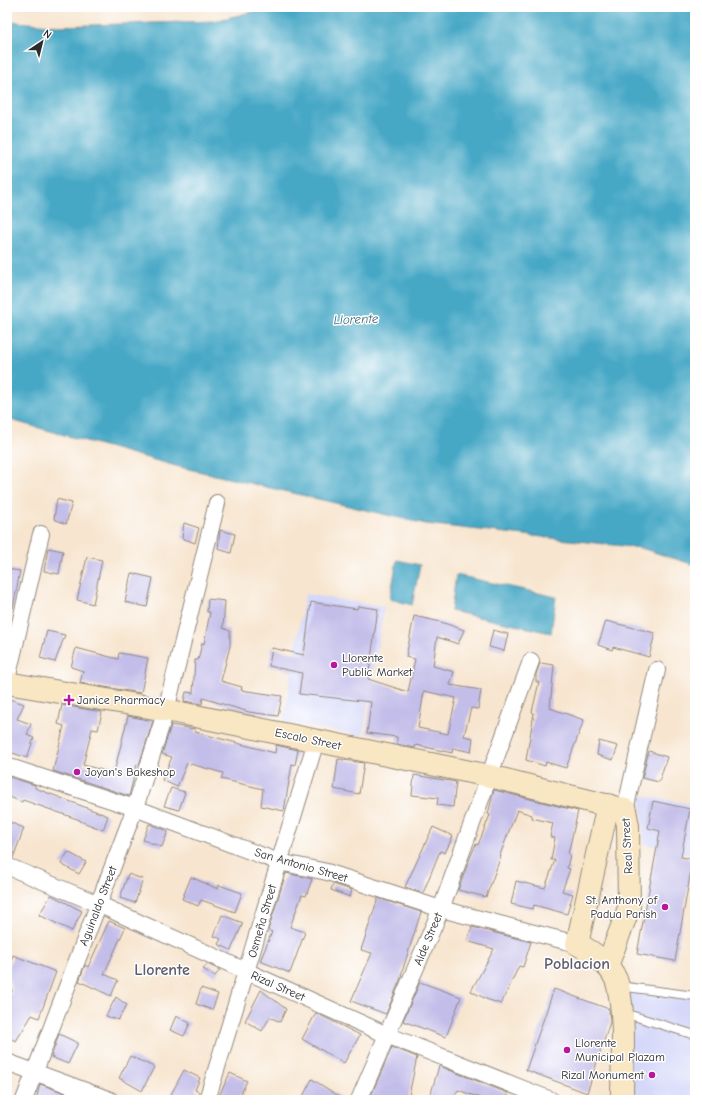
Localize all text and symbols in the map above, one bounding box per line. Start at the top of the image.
north arrow [22,22,62,62]
text: N [41,27,54,42]
water label: Llorente [333,311,379,327]
place label: Llorente Public Market [342,651,413,679]
marker: Llorente Public Market [329,660,339,670]
place label: Janice Pharmacy [77,693,166,707]
marker: Janice Pharmacy [64,695,74,705]
street label: Escalo Street [274,725,343,753]
place label: Joyan's Bakeshop [85,765,175,779]
marker: Joyan's Bakeshop [72,767,82,777]
street label: Real Street [619,817,635,874]
street label: San Antonio Street [253,845,350,885]
street label: Aguinaldo Street [76,864,120,948]
street label: Osmeña Street [245,882,279,959]
place label: St. Anthony of Padua Parish [586,893,658,921]
marker: St. Anthony of Padua Parish [660,902,670,912]
street label: Alde Street [411,910,446,968]
district label: Poblacion [544,955,610,973]
district label: Llorente [134,961,190,979]
street label: Rizal Street [249,968,308,1004]
place label: Llorente Municipal Plazam [575,1036,665,1064]
marker: Llorente Municipal Plazam [562,1045,572,1055]
place label: Rizal Monument [561,1068,645,1082]
marker: Rizal Monument [647,1070,657,1080]

